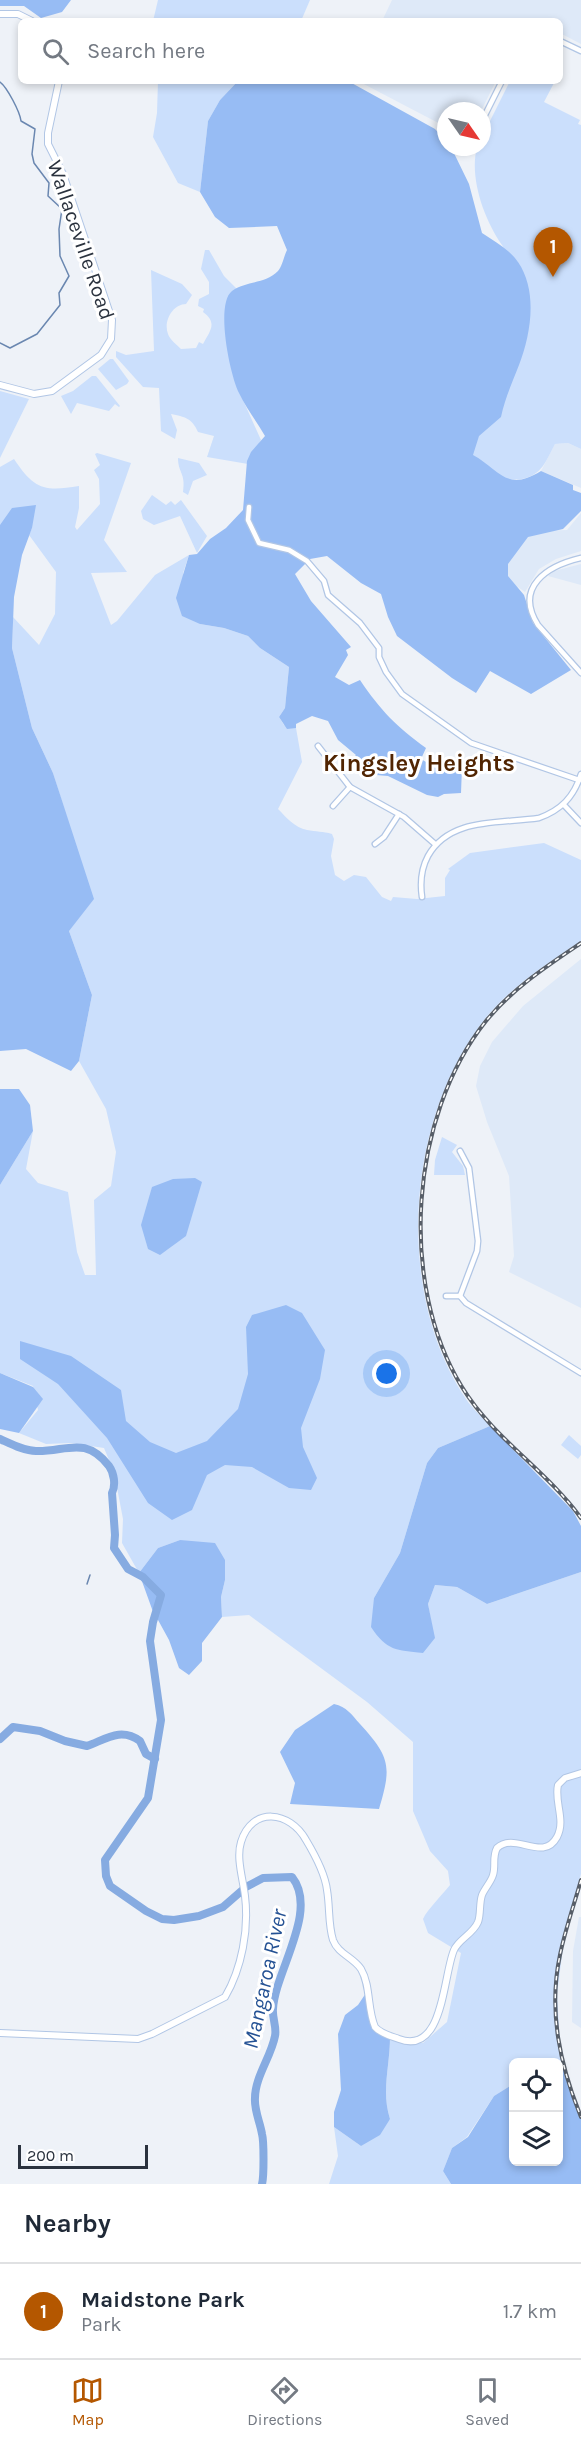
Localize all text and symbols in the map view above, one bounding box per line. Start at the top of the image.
search box [18,18,563,84]
icon: search [39,35,72,68]
text: Search here [87,38,205,64]
north arrow [437,102,491,156]
street label: Wallaceville Road [42,157,120,323]
pin: 1 [534,228,572,277]
district label: Kingsley Heights [323,749,515,777]
your location [372,1359,401,1388]
water label: Mangaroa River [238,1905,293,2051]
map controls [509,2058,563,2166]
button: locate [509,2058,563,2112]
button: layers [509,2112,563,2166]
scale bar [18,2142,148,2170]
text: 200 m [27,2146,74,2165]
text: Nearby [24,2208,111,2239]
text: Maidstone Park [81,2287,245,2313]
text: 1 [40,2300,47,2323]
text: 1.7 km [503,2300,557,2323]
text: Park [81,2313,122,2336]
tab: Map [71,2374,104,2429]
tab: Directions [247,2374,322,2429]
tab: Saved [465,2374,510,2429]

